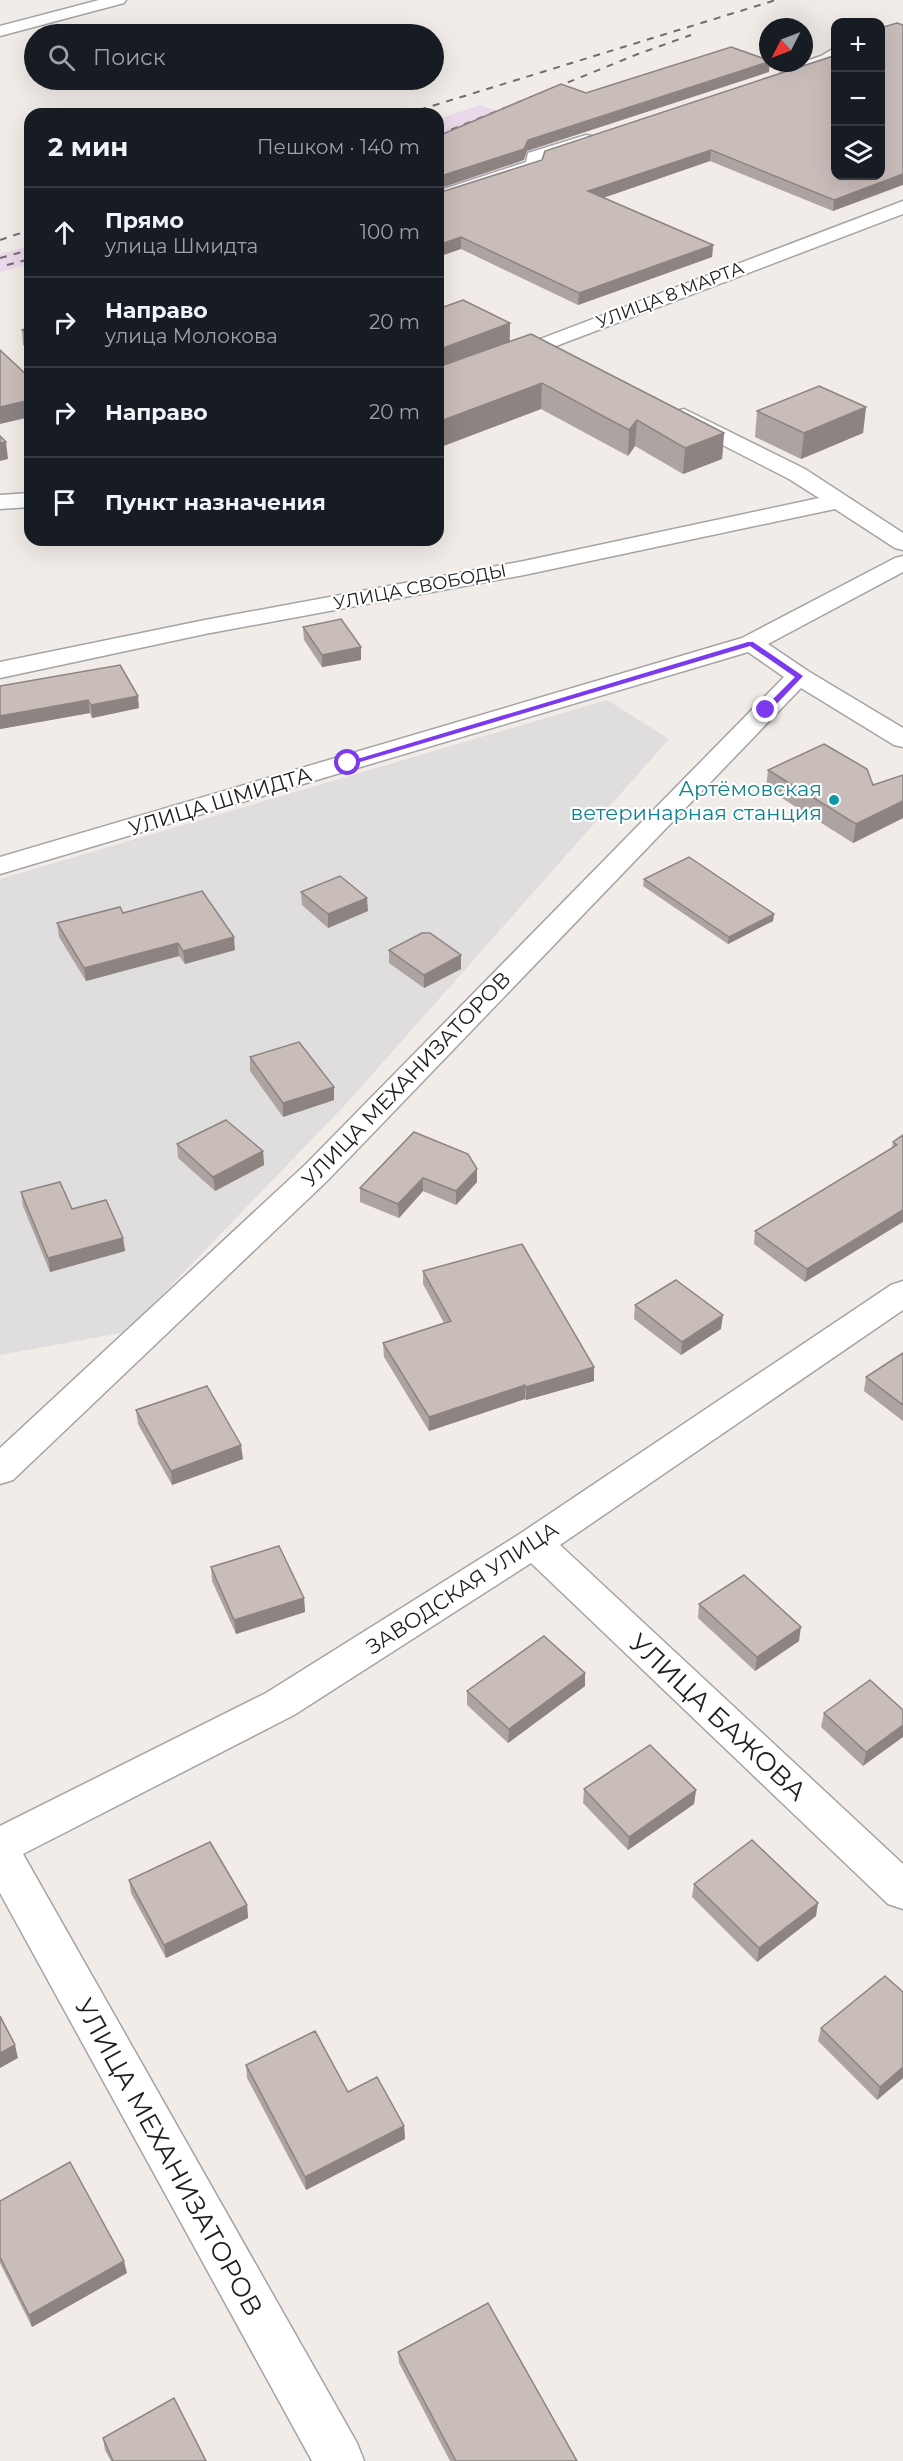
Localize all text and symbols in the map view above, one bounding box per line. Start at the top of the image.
north arrow [759,18,813,72]
map controls [831,18,885,180]
button: + [831,18,885,72]
search box [24,24,444,90]
icon: search [45,41,78,74]
text: Поиск [93,44,165,71]
button: − [831,72,885,126]
button: layers [831,126,885,180]
text: 2 мин [48,131,128,163]
text: Пешком · 140 m [257,135,420,159]
text: Прямо [105,207,184,234]
icon: ahead [48,216,81,249]
text: 100 m [360,220,420,244]
text: улица Шмидта [105,234,258,258]
street label: УЛИЦА 8 МАРТА [593,257,747,333]
text: Направо [105,297,208,324]
icon: right [48,306,81,339]
text: 20 m [369,310,420,334]
text: улица Молокова [105,324,278,348]
icon: right [48,396,81,429]
text: Направо [105,399,208,426]
text: 20 m [369,400,420,424]
icon: arrive [48,486,81,519]
text: Пункт назначения [105,489,326,516]
street label: УЛИЦА СВОБОДЫ [332,559,508,615]
route end [752,696,778,722]
route start [334,749,360,775]
street label: УЛИЦА ШМИДТА [126,761,315,841]
place label: Артёмовская ветеринарная станция [570,776,822,825]
marker: Артёмовская ветеринарная станция [827,793,841,807]
street label: УЛИЦА МЕХАНИЗАТОРОВ [296,966,516,1192]
street label: ЗАВОДСКАЯ УЛИЦА [361,1516,563,1659]
street label: УЛИЦА БАЖОВА [623,1627,813,1807]
street label: УЛИЦА МЕХАНИЗАТОРОВ [68,1993,270,2321]

